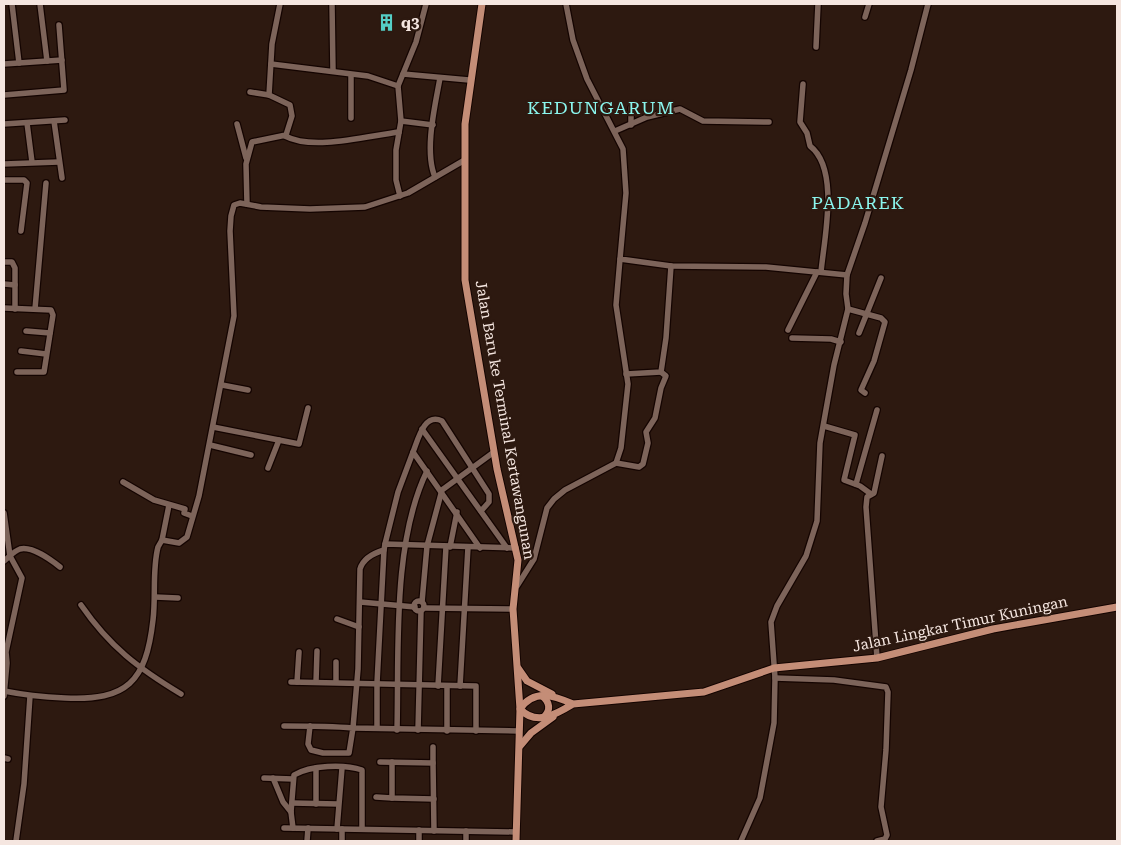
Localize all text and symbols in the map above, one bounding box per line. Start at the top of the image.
building icon: q3 [377,13,397,33]
place label: q3 [401,14,420,32]
district label: KEDUNGARUM [527,97,675,118]
district label: PADAREK [811,192,905,213]
street label: Jalan Baru ke Terminal Kertawangunan [472,279,538,561]
street label: Jalan Lingkar Timur Kuningan [851,592,1070,656]

